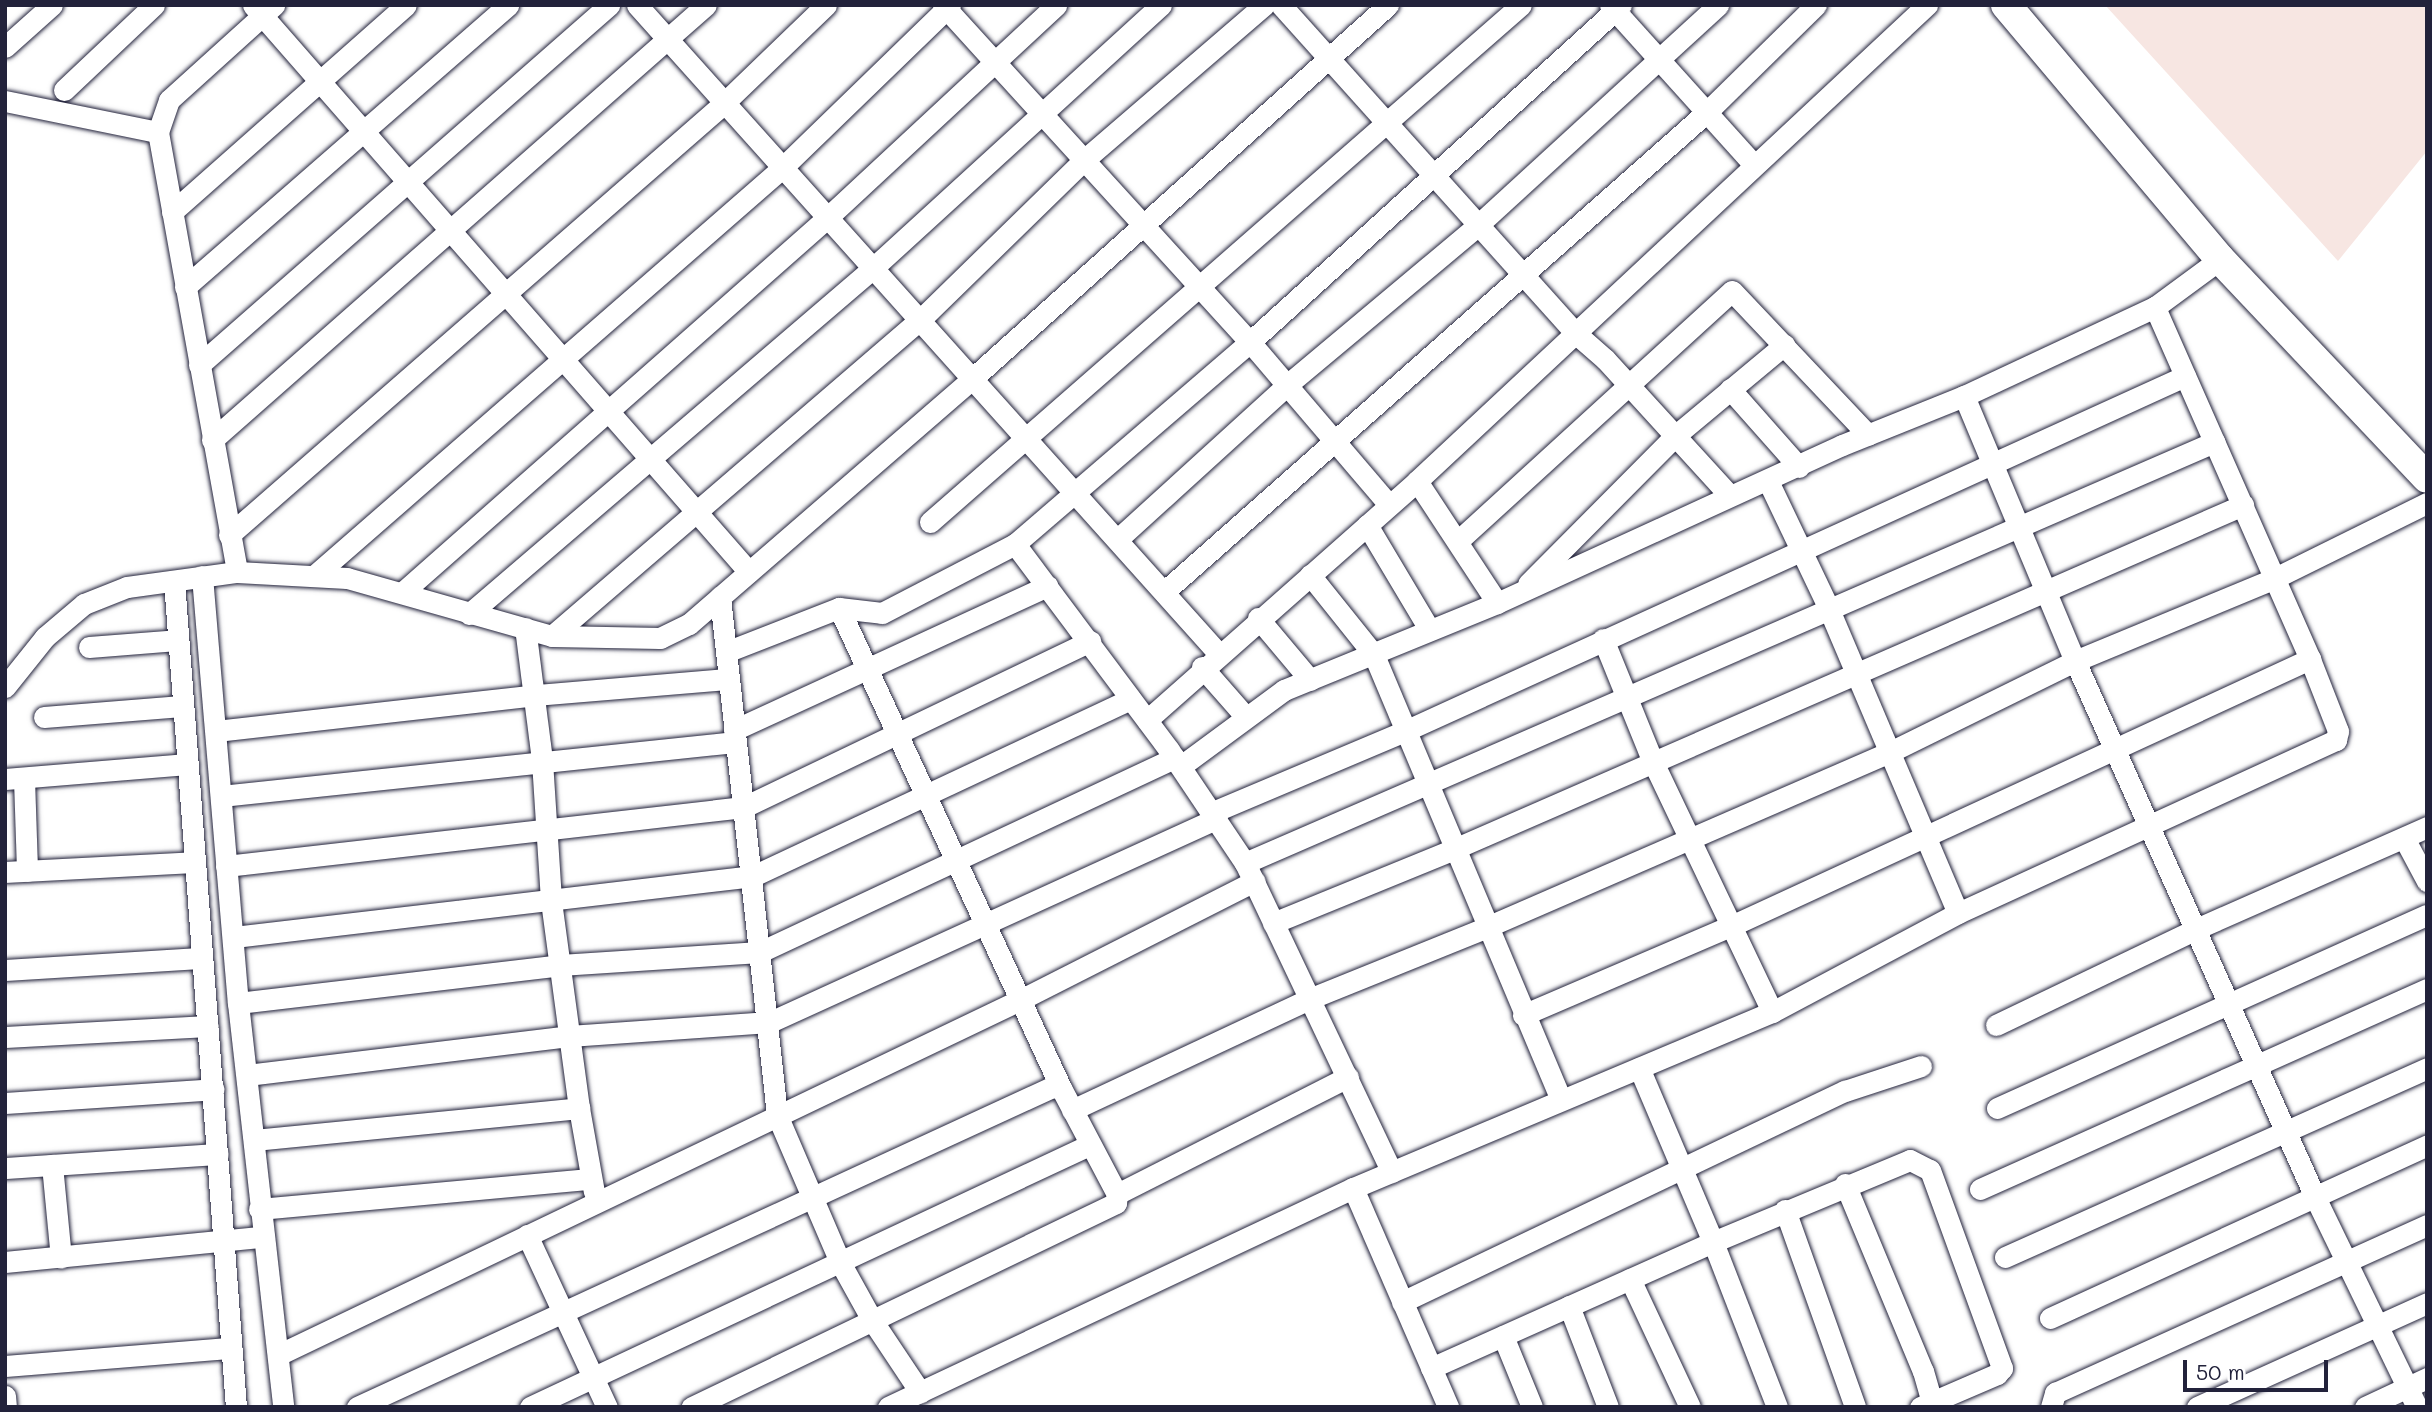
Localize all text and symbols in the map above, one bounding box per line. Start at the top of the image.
scale bar [2187,1346,2332,1390]
text: 50 m [2196,1358,2245,1385]

